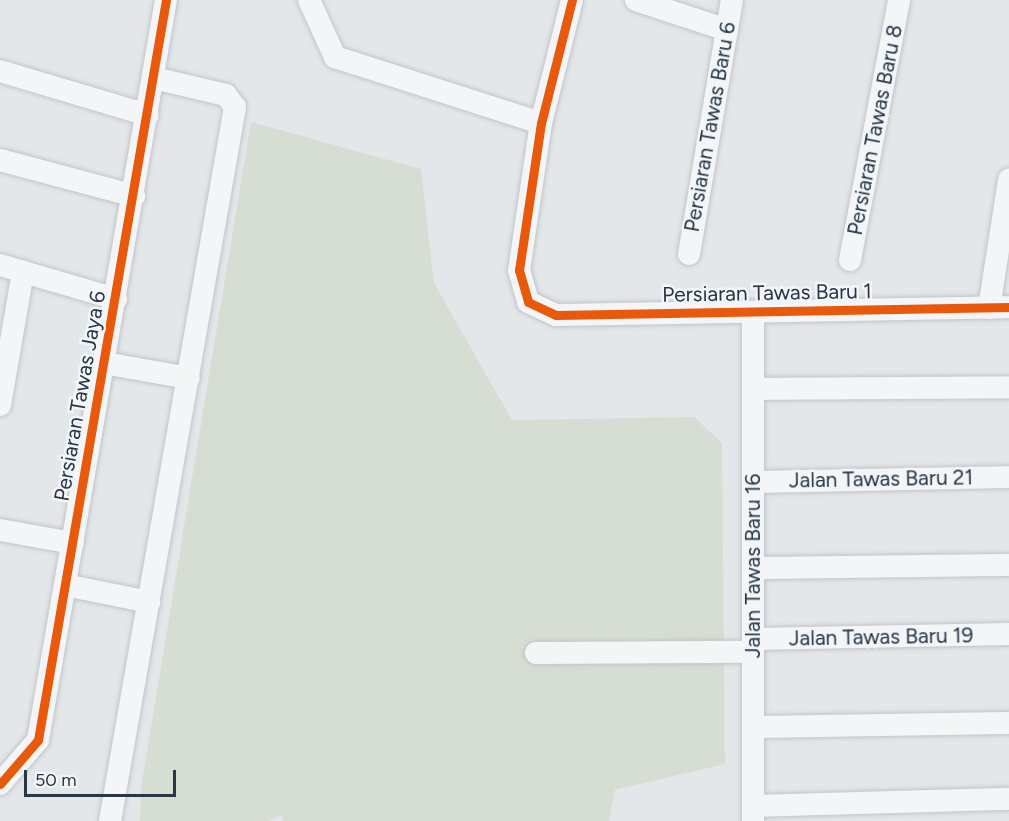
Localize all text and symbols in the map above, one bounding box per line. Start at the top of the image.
street label: Persiaran Tawas Baru 6 [679,20,741,234]
street label: Persiaran Tawas Baru 8 [842,23,908,237]
street label: Persiaran Tawas Baru 1 [662,279,872,307]
street label: Persiaran Tawas Jaya 6 [49,289,111,503]
street label: Jalan Tawas Baru 21 [789,465,973,493]
street label: Jalan Tawas Baru 16 [740,474,766,658]
street label: Jalan Tawas Baru 19 [788,623,974,651]
scale bar [27,758,178,796]
text: 50 m [35,769,77,791]

